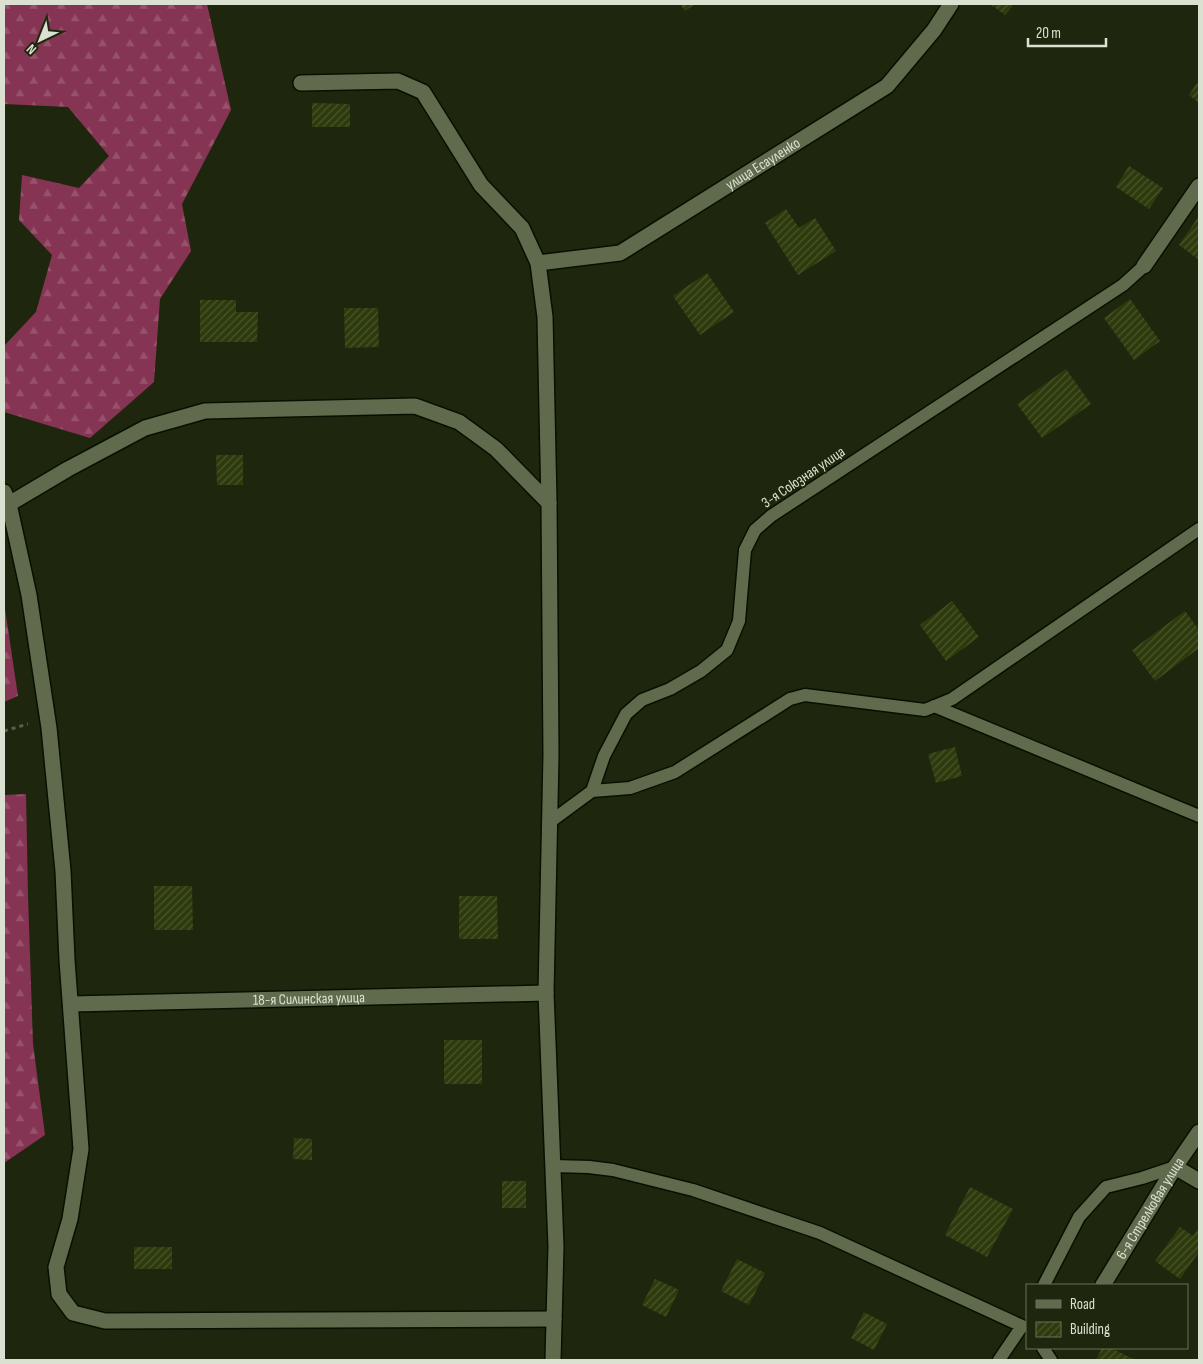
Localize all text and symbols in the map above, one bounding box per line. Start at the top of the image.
north arrow [15,15,65,65]
scale bar [1028,15,1106,47]
text: 20 m [1036,24,1061,43]
text: N [23,40,40,58]
street label: улица Есауленко [722,134,804,195]
street label: 3-я Союзная улица [758,442,849,512]
street label: 18-я Силинская улица [253,988,365,1010]
street label: 6-я Стрелковая улица [1112,1154,1189,1263]
legend [1026,1284,1188,1349]
text: Road [1070,1295,1095,1314]
text: Building [1070,1320,1110,1339]

